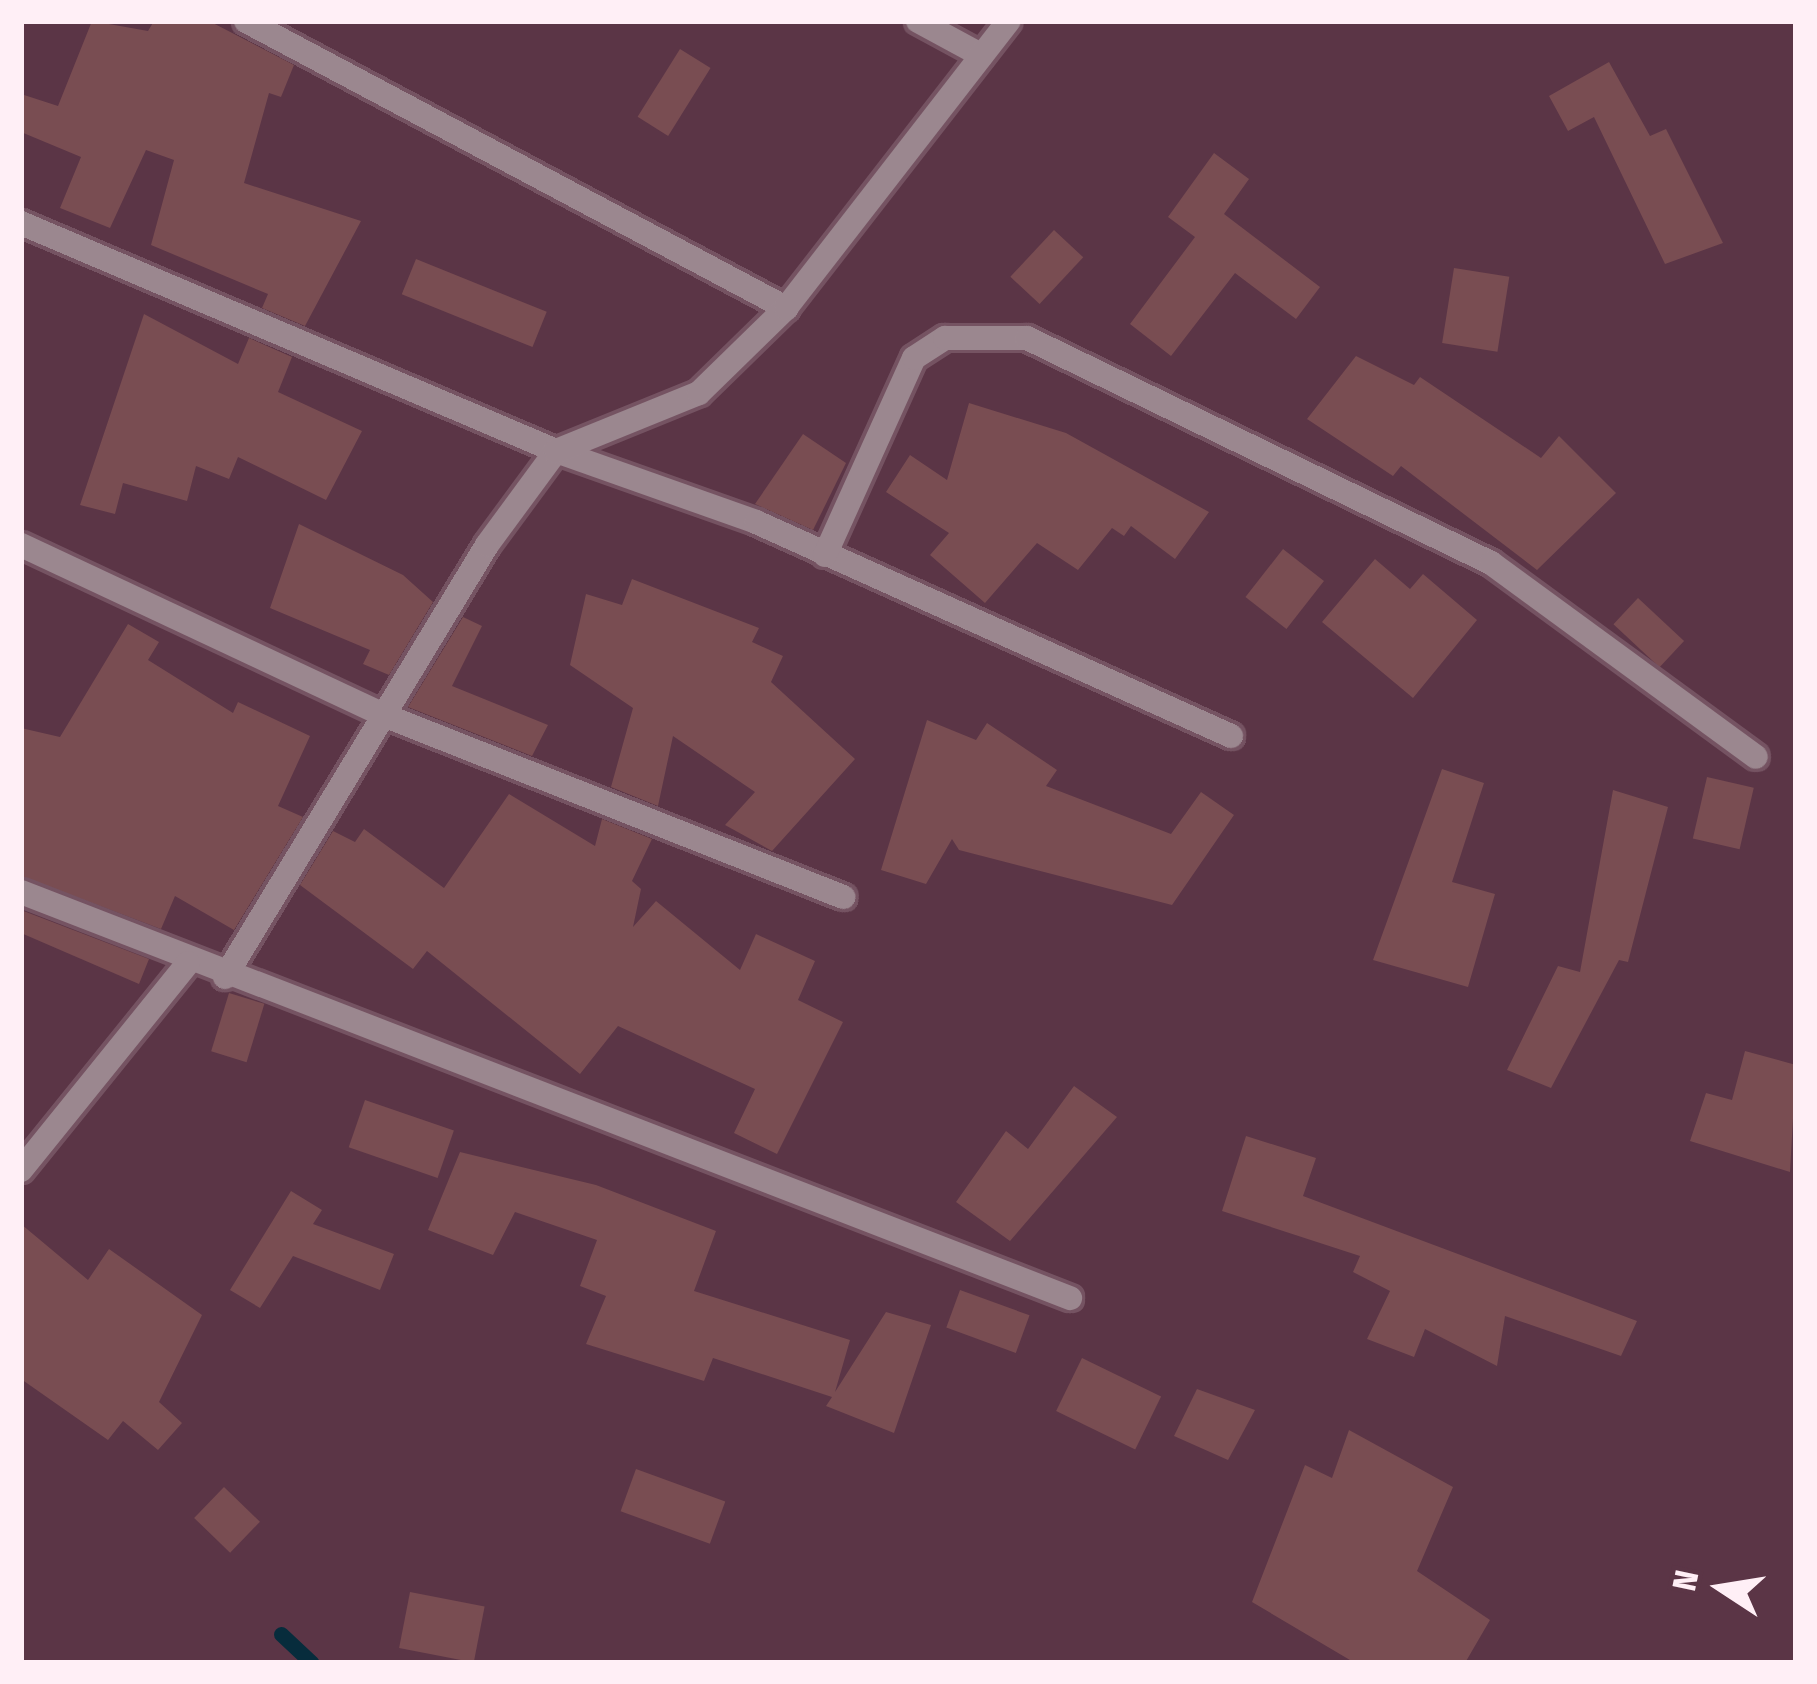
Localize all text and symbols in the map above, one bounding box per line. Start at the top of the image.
north arrow [1661,1528,1781,1648]
text: N [1664,1567,1707,1594]

